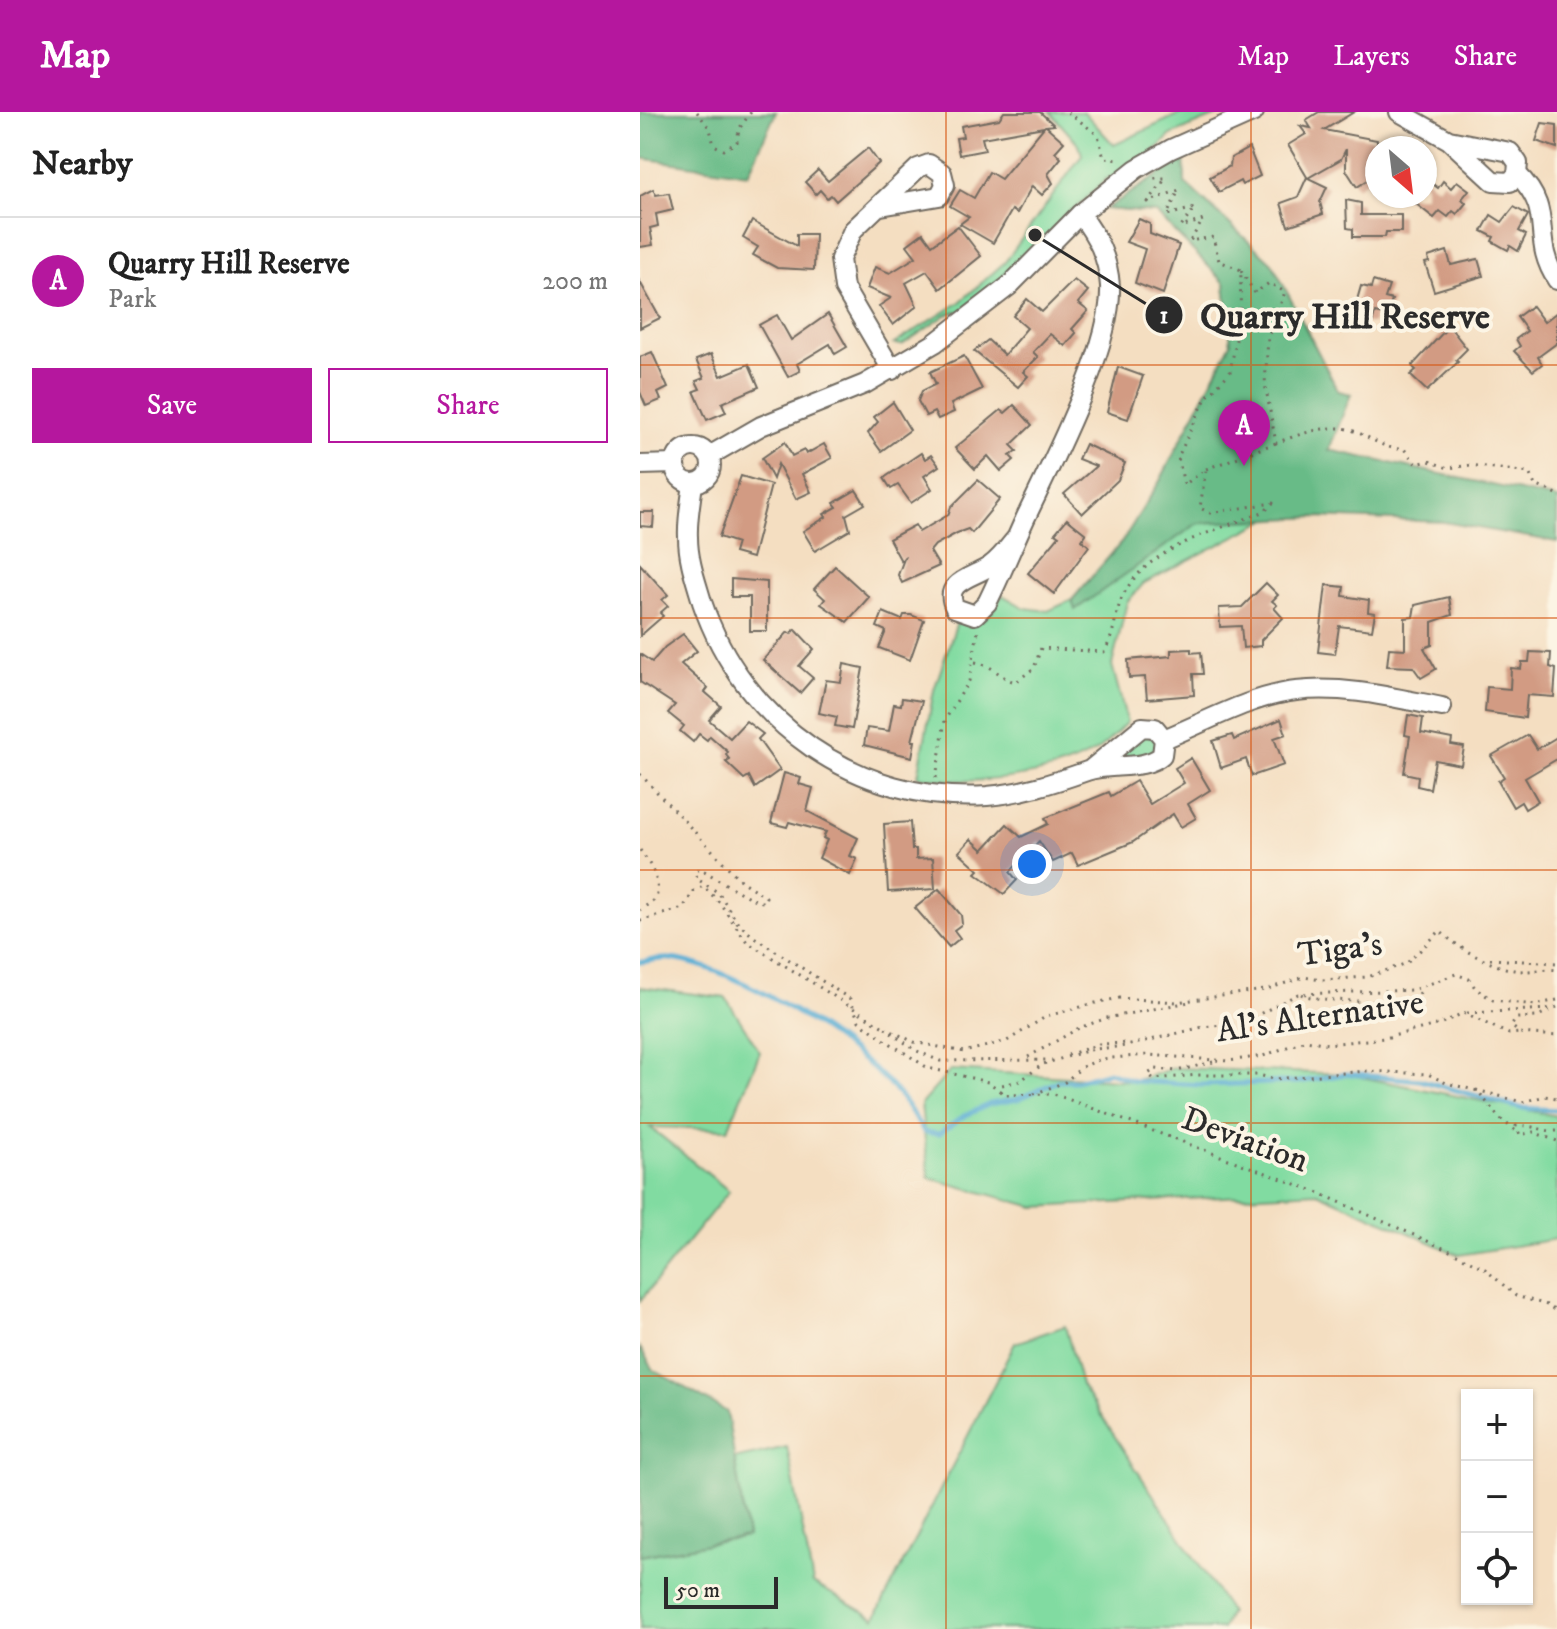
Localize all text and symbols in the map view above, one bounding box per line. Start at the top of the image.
text: Map [40,32,110,80]
text: Map [1238,39,1289,74]
text: Layers [1333,39,1410,74]
text: Share [1454,39,1517,74]
north arrow [1365,136,1437,208]
text: Nearby [32,143,133,185]
text: Quarry Hill Reserve [108,246,350,283]
text: A [50,265,66,298]
text: 200 m [542,265,608,298]
text: Park [108,283,157,316]
callout: Quarry Hill Reserve [1144,285,1506,345]
text: Quarry Hill Reserve [1200,295,1490,340]
text: 1 [1160,301,1169,331]
button: Save [32,368,312,443]
button: Share [328,368,608,443]
pin: A [1218,400,1270,466]
your location [1012,844,1052,884]
street label: Tiga's [1295,923,1385,977]
street label: Al's Alternative [1214,982,1426,1052]
street label: Deviation [1176,1098,1314,1182]
map controls [1461,1389,1533,1605]
button: + [1461,1389,1533,1461]
button: − [1461,1461,1533,1533]
button: locate [1461,1533,1533,1605]
scale bar [664,1573,778,1609]
text: 50 m [676,1577,720,1604]

